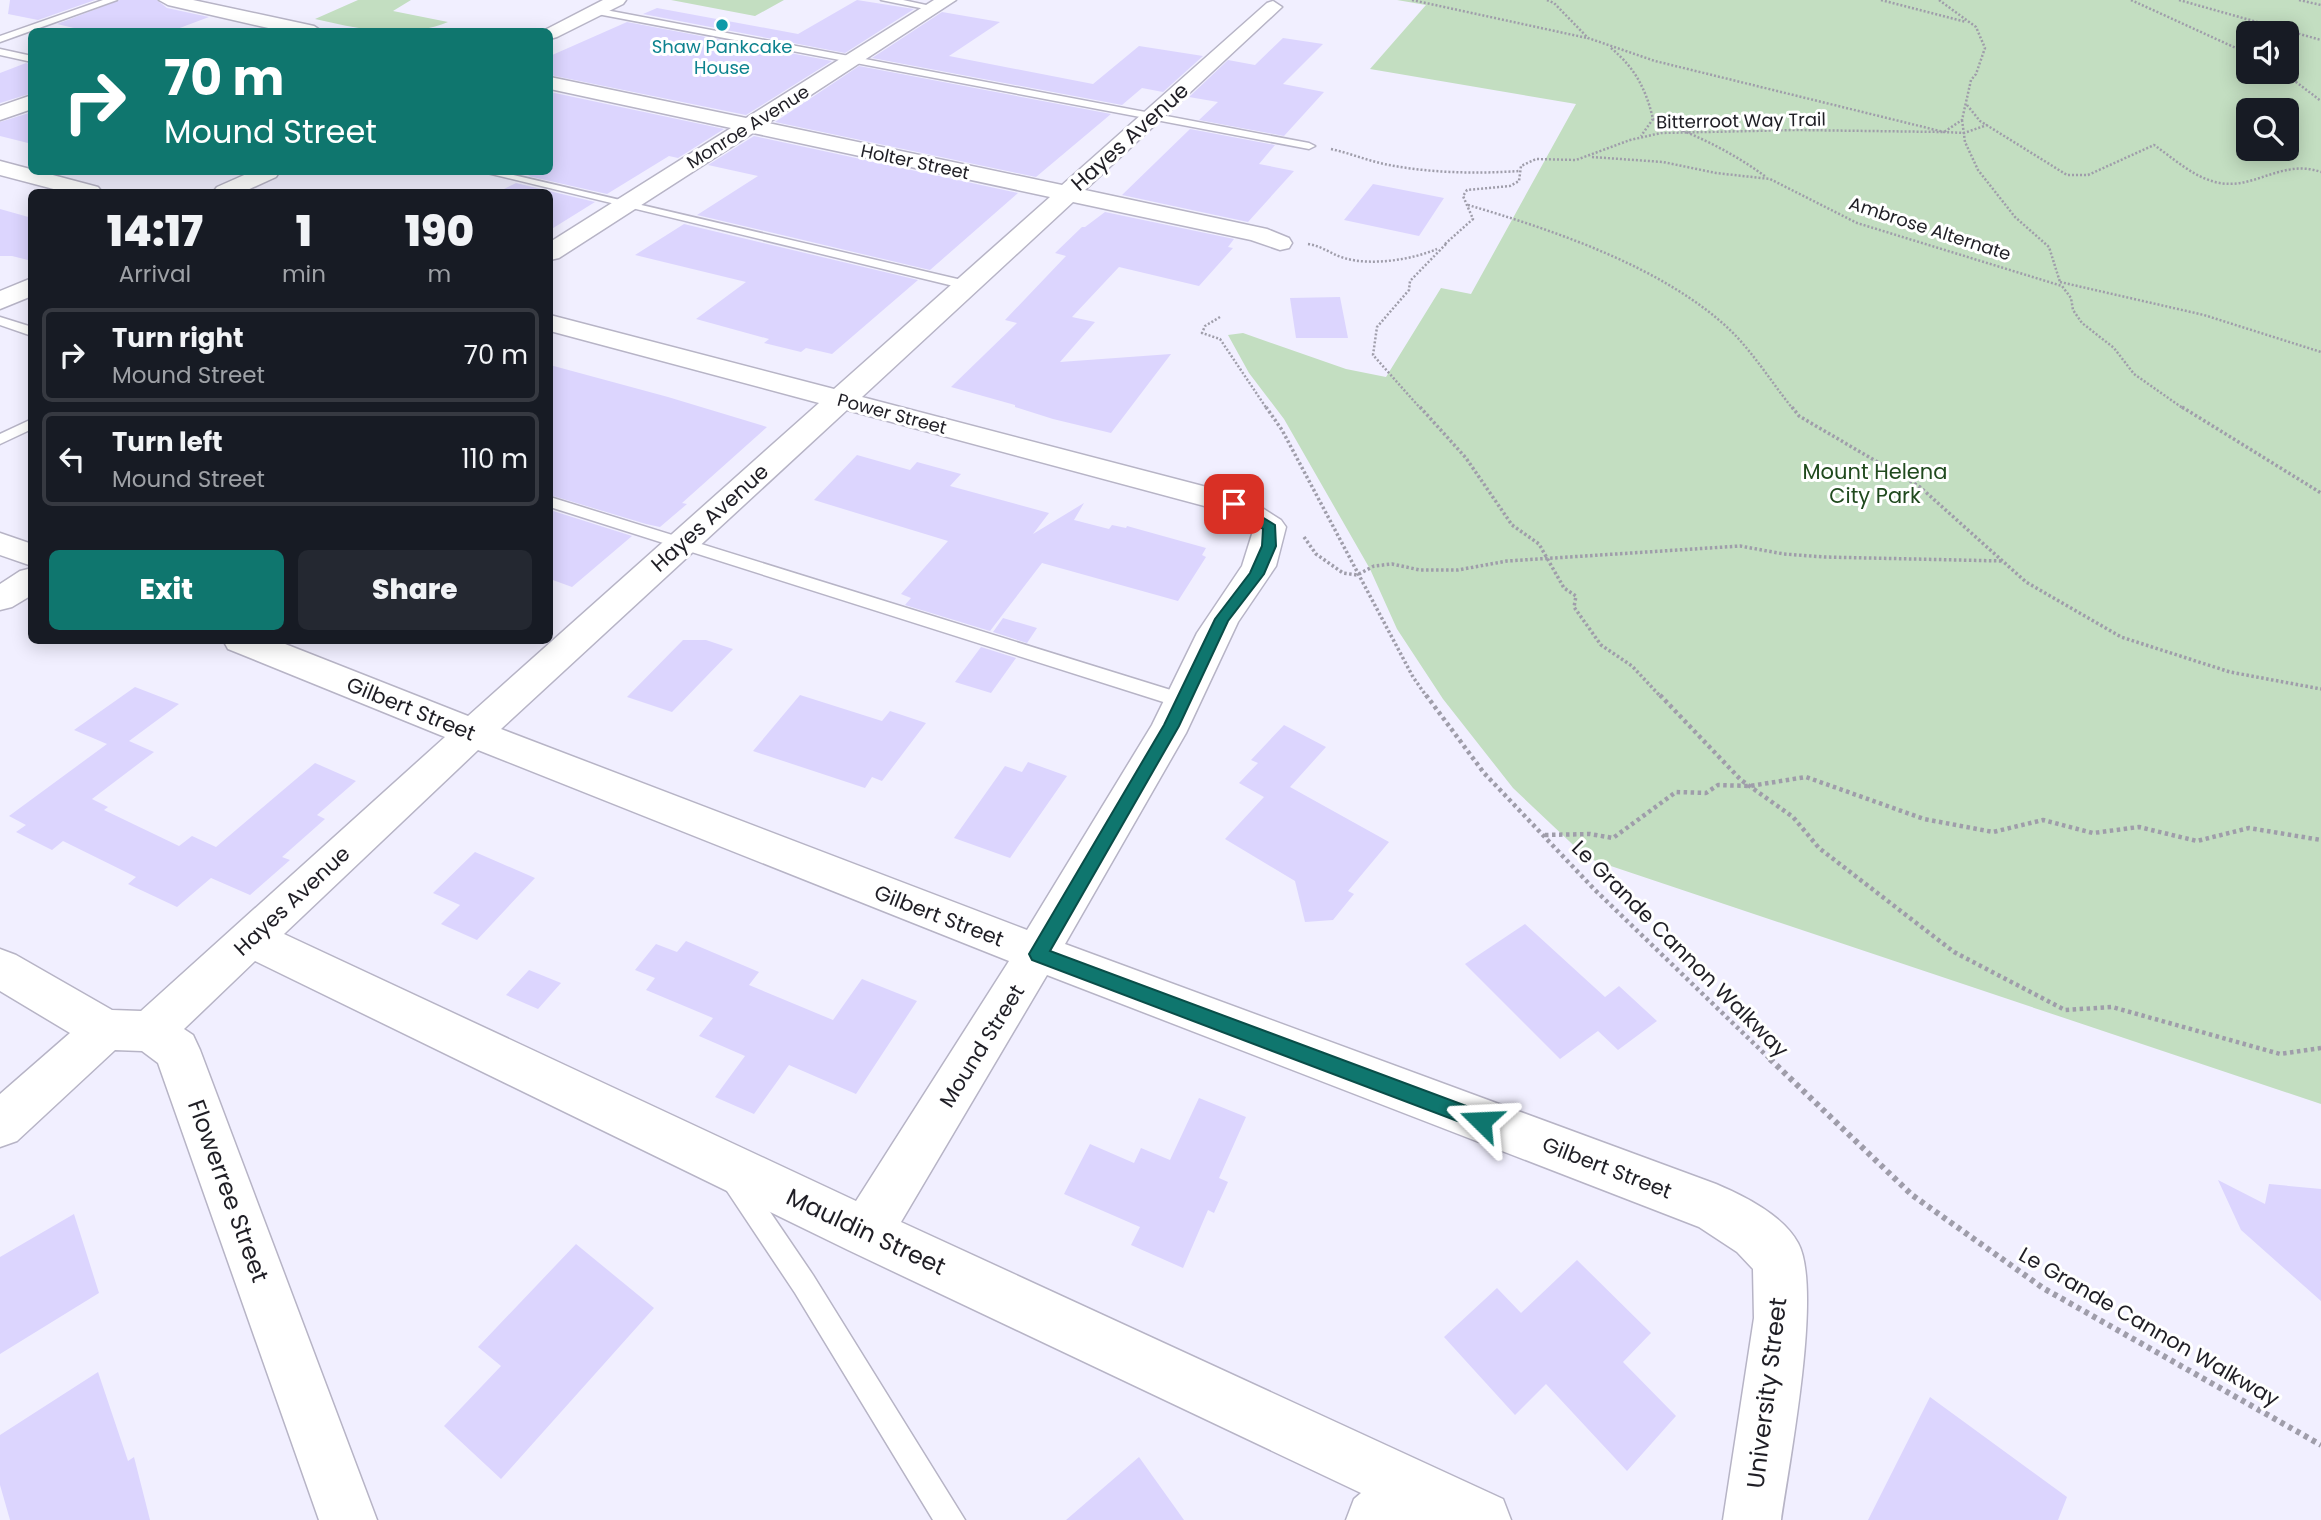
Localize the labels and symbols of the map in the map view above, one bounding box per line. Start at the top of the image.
marker: Shaw Pankcake House [714,17,730,33]
place label: Shaw Pankcake House [652,34,792,80]
street label: Hayes Avenue [1065,76,1195,197]
street label: Monroe Avenue [682,79,814,174]
street label: Bitterroot Way Trail [1656,107,1826,134]
street label: Holter Street [859,138,972,185]
street label: Ambrose Alternate [1846,191,2014,266]
street label: Power Street [835,387,950,440]
street label: Hayes Avenue [645,457,775,578]
park label: Mount Helena City Park [1802,457,1948,510]
pin [1204,474,1264,534]
street label: Gilbert Street [342,670,480,748]
street label: Le Grande Cannon Walkway [1565,834,1795,1064]
street label: Hayes Avenue [227,839,356,962]
street label: Gilbert Street [870,878,1008,954]
street label: Mound Street [932,979,1031,1113]
position arrow [1444,1084,1518,1158]
street label: Flowerree Street [180,1095,277,1287]
street label: Gilbert Street [1538,1130,1676,1206]
street label: Mauldin Street [781,1180,951,1283]
street label: Le Grande Cannon Walkway [2014,1240,2285,1413]
street label: University Street [1738,1296,1795,1490]

